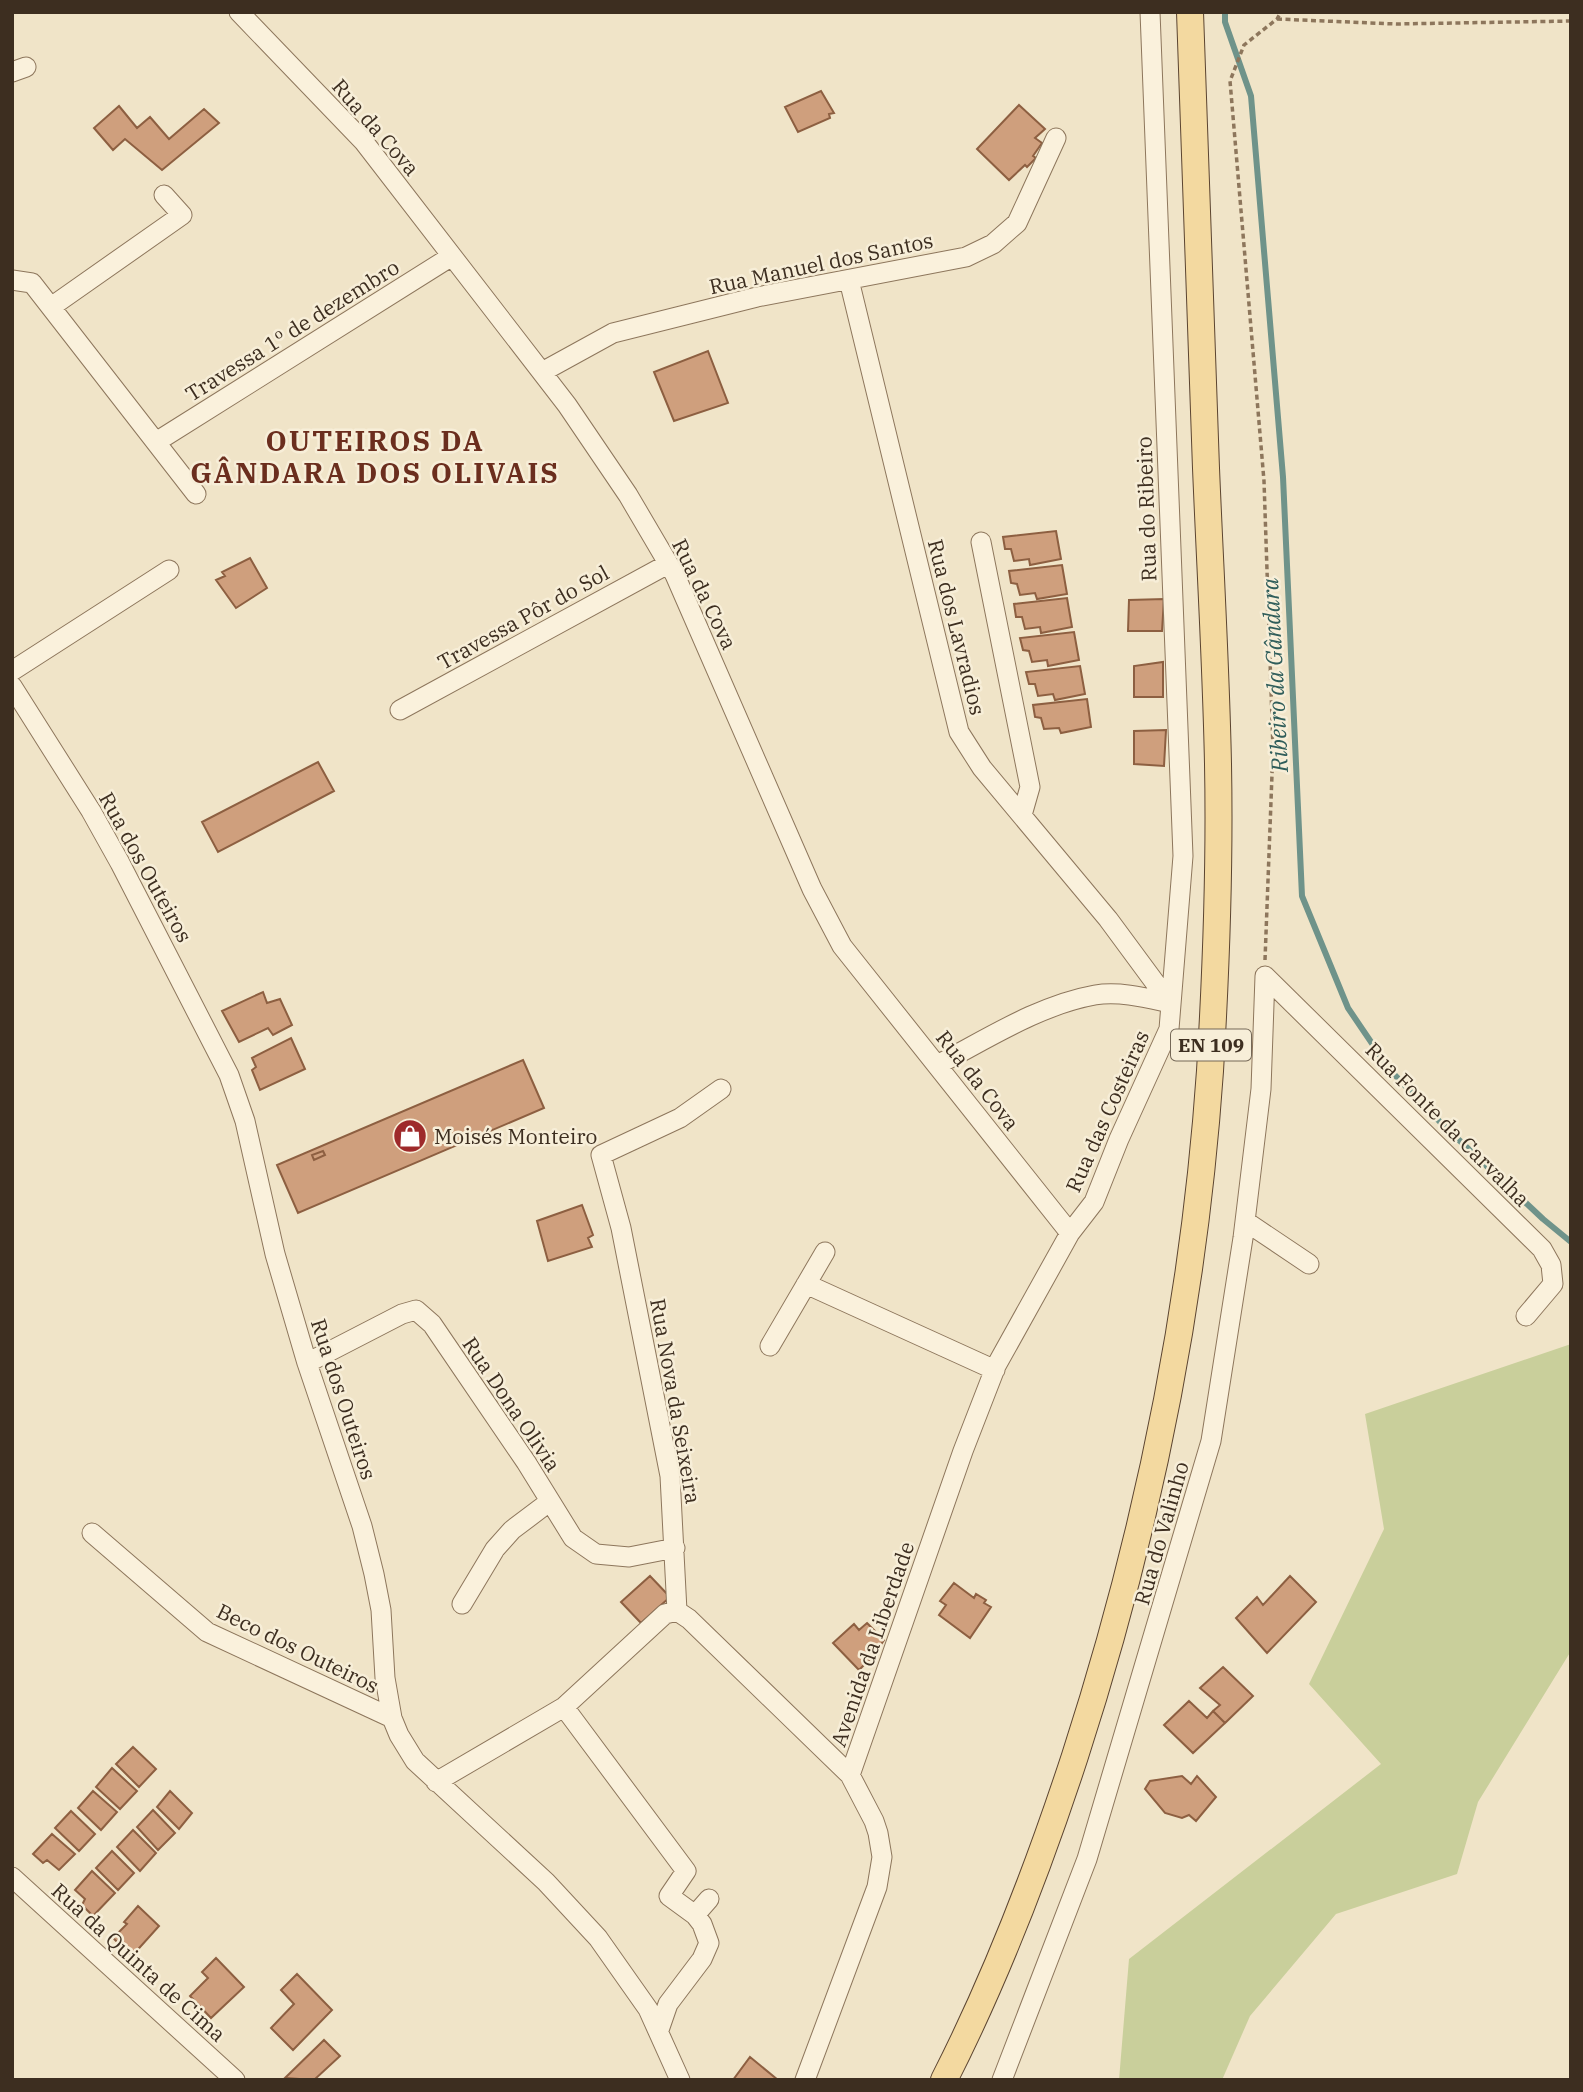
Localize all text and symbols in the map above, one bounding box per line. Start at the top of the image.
street label: Rua da Cova [326,73,426,181]
street label: Rua Manuel dos Santos [706,226,936,300]
street label: Travessa 1º de dezembro [180,253,404,407]
district label: OUTEIROS DA GÂNDARA DOS OLIVAIS [190,422,560,491]
street label: Rua do Ribeiro [1129,436,1163,582]
street label: Rua da Cova [666,534,744,654]
street label: Rua dos Lavradios [922,536,992,718]
street label: Travessa Pôr do Sol [432,558,614,676]
water label: Ribeiro da Gândara [1254,577,1294,774]
street label: Rua dos Outeiros [93,787,199,947]
street label: Rua da Cova [930,1024,1026,1136]
street label: Rua das Costeiras [1059,1026,1155,1196]
road number: EN 109 [1171,1030,1251,1060]
street label: Rua Fonte da Carvalha [1360,1036,1536,1212]
shop icon: Moisés Monteiro [391,1117,429,1155]
place label: Moisés Monteiro [434,1122,597,1150]
street label: Rua Nova da Seixeira [644,1296,708,1506]
street label: Rua dos Outeiros [305,1315,383,1483]
street label: Rua Dona Olivia [456,1331,568,1477]
street label: Rua do Valinho [1127,1458,1195,1608]
street label: Avenida da Liberdade [824,1538,920,1750]
street label: Beco dos Outeiros [212,1597,384,1699]
street label: Rua da Quinta de Cima [46,1876,232,2048]

